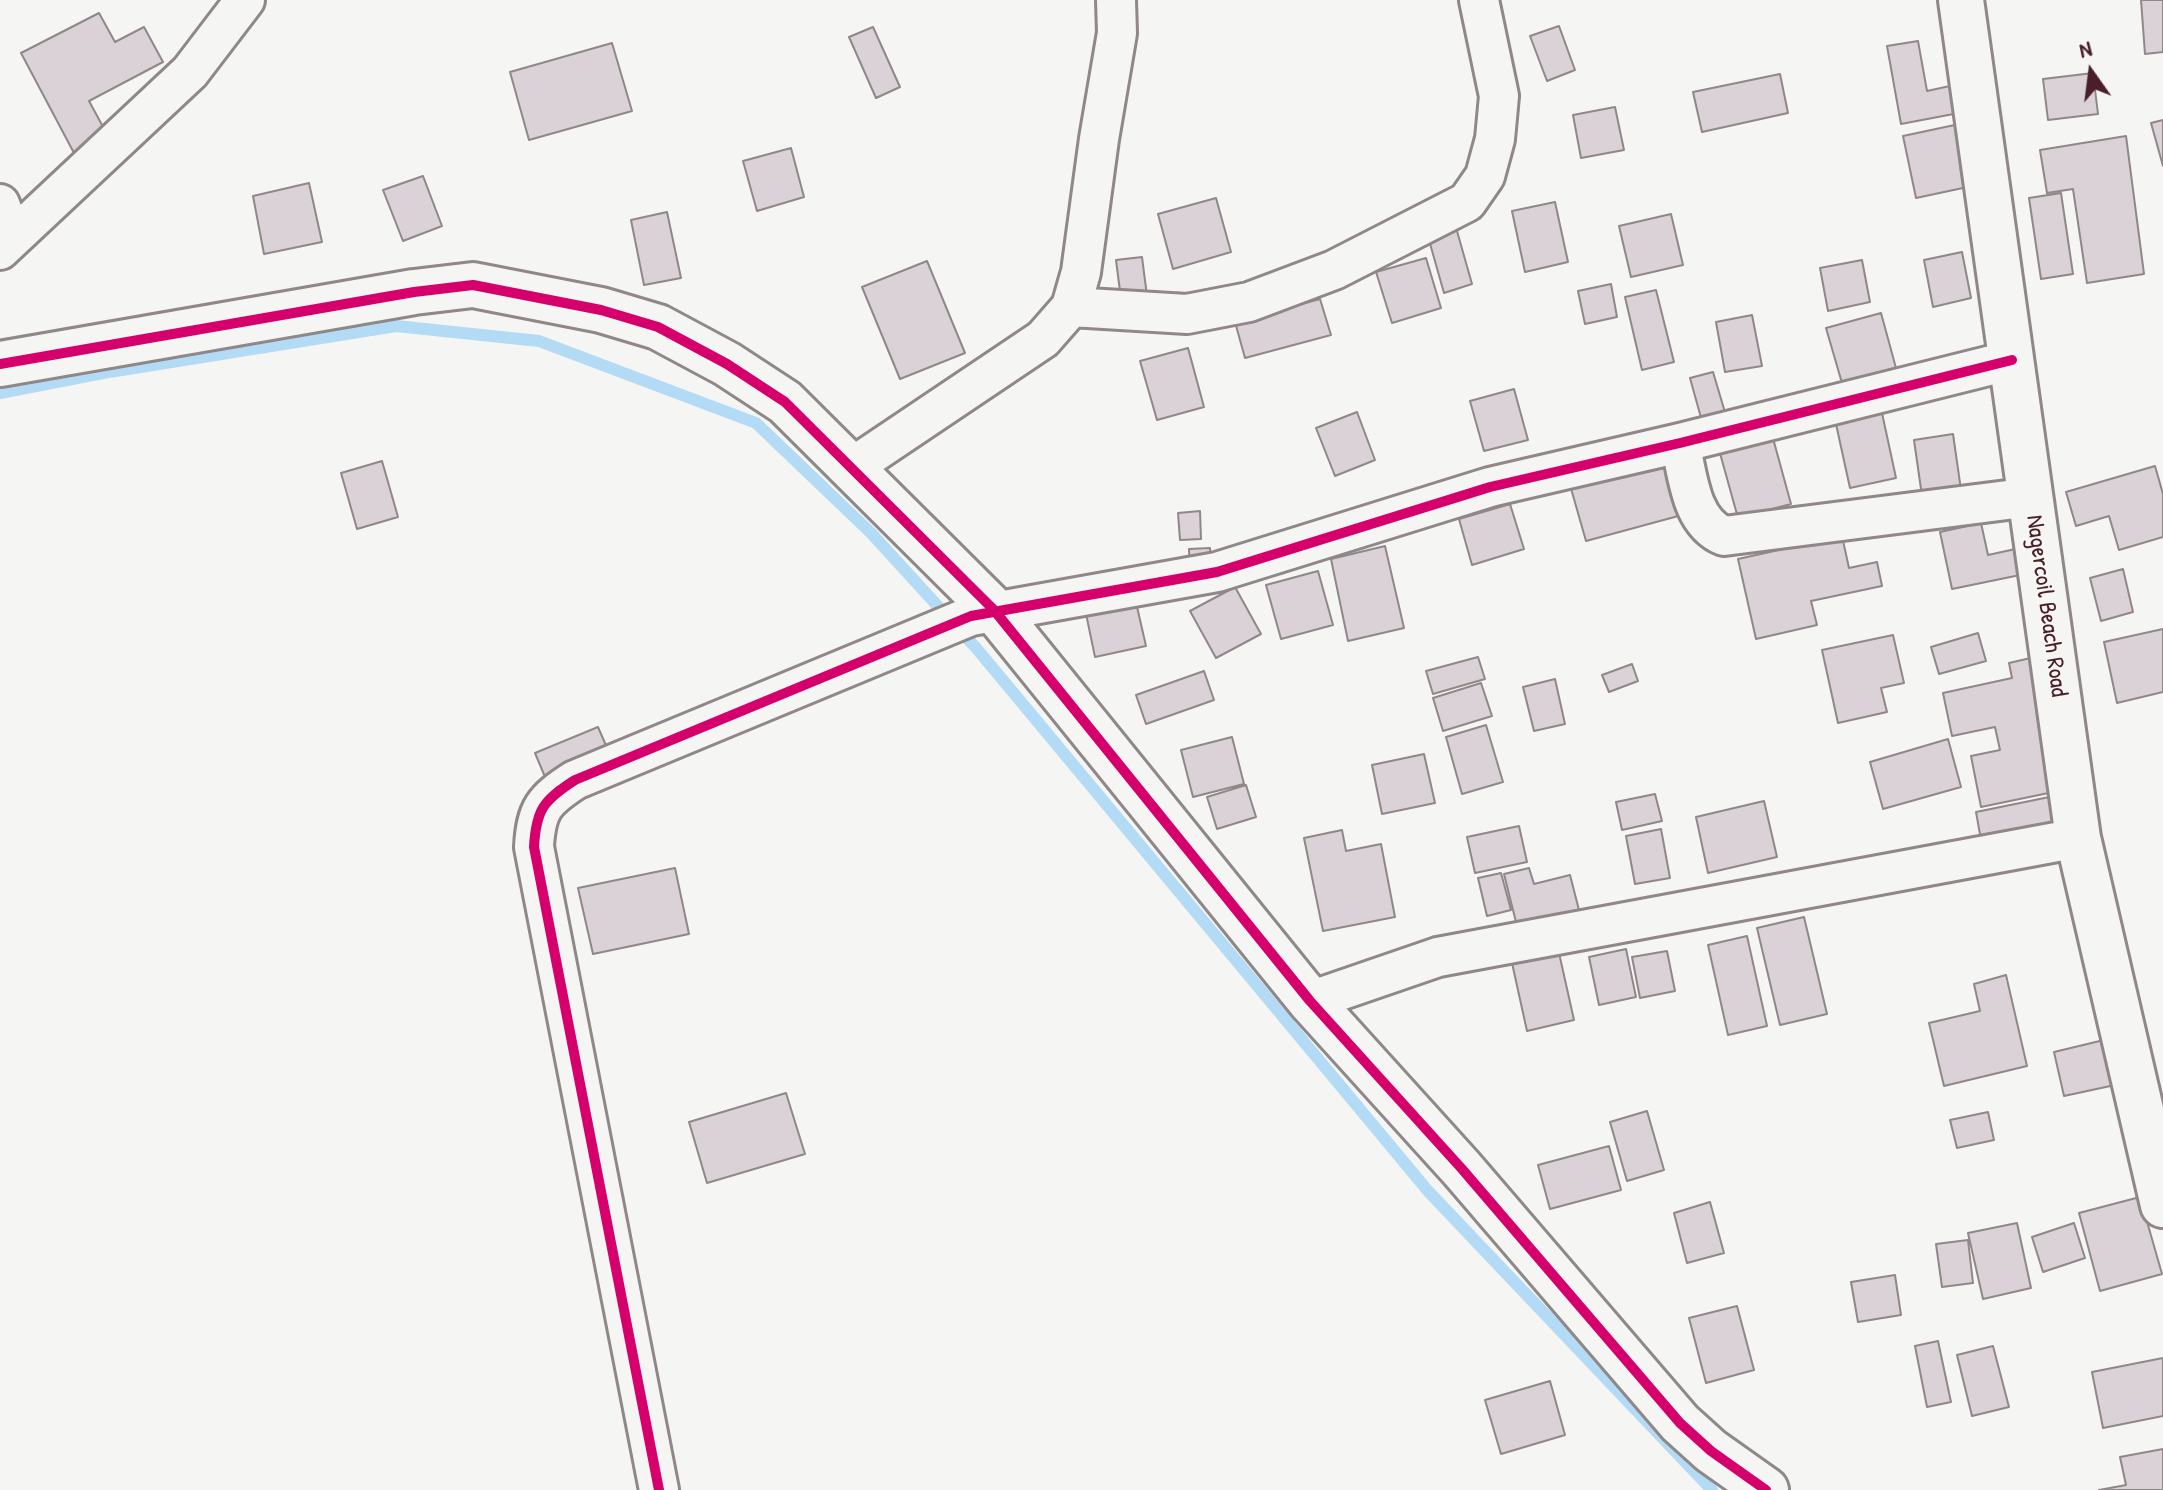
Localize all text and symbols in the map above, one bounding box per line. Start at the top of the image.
north arrow [2051,32,2131,112]
text: N [2076,33,2095,65]
street label: Nagercoil Beach Road [2019,513,2073,699]

